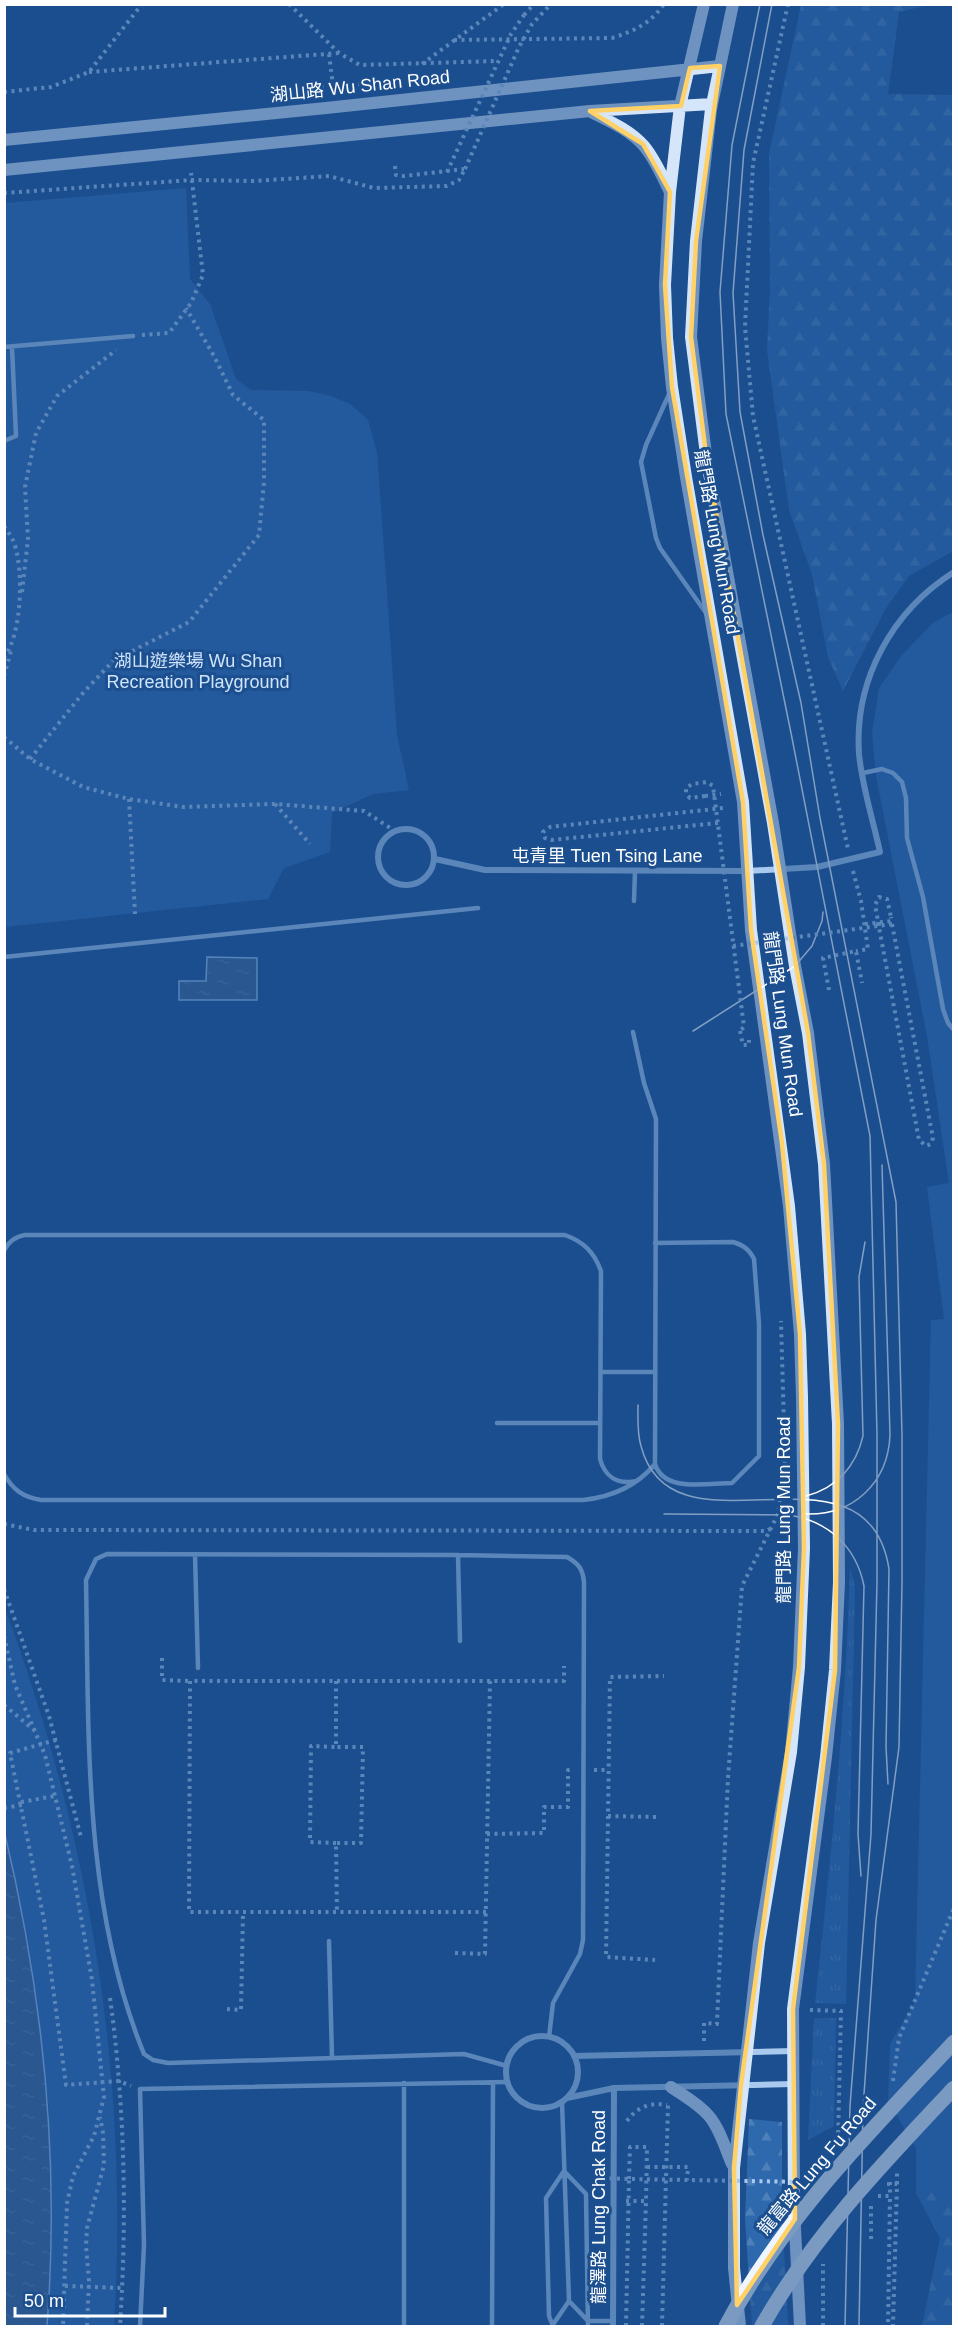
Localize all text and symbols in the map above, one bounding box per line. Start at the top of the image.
street label: 湖山路 Wu Shan Road [269,67,451,105]
street label: 龍門路 Lung Mun Road [691,448,743,636]
park label: 湖山遊樂場 Wu Shan Recreation Playground [106,651,290,692]
street label: 屯青里 Tuen Tsing Lane [511,846,703,866]
street label: 龍門路 Lung Mun Road [760,930,806,1118]
street label: 龍門路 Lung Mun Road [774,1416,794,1604]
street label: 龍富路 Lung Fu Road [754,2093,880,2239]
street label: 龍澤路 Lung Chak Road [589,2110,609,2304]
scale bar [15,2280,165,2318]
text: 50 m [24,2291,64,2311]

